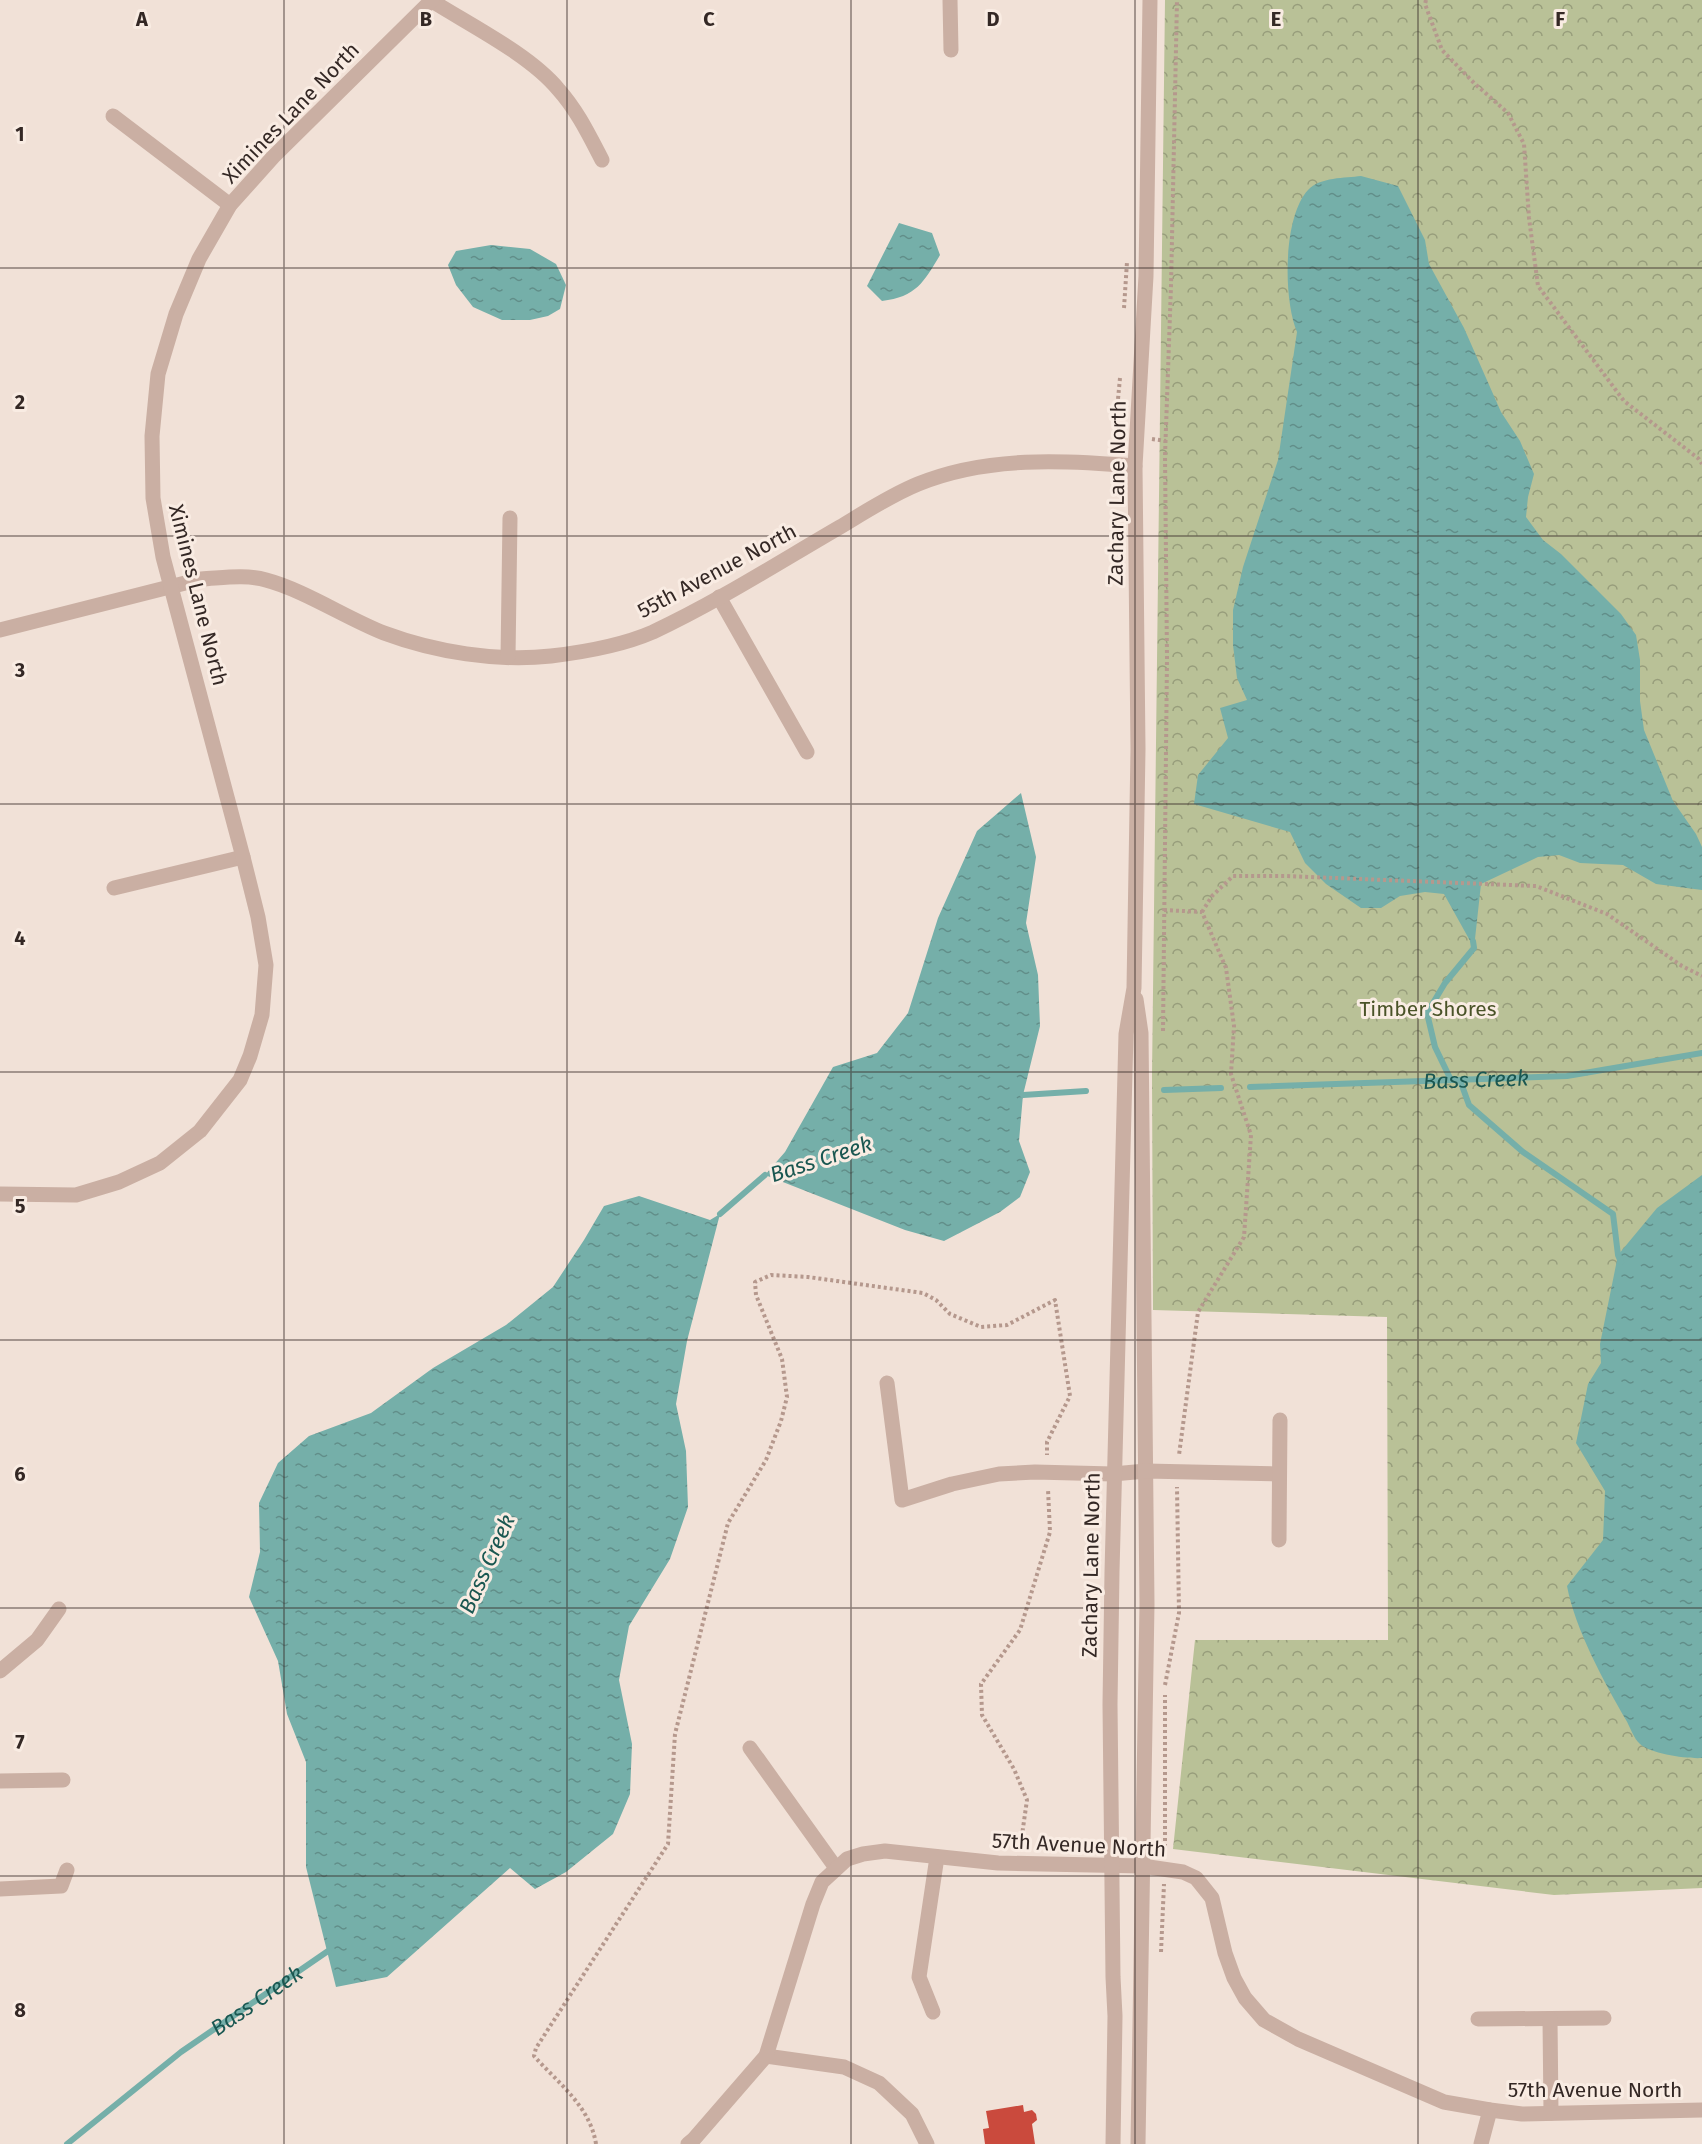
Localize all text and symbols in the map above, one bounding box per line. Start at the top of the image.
text: A [135,7,149,31]
text: B [420,7,432,31]
text: C [703,7,715,31]
text: D [986,7,1000,31]
text: E [1271,7,1281,31]
text: F [1555,7,1565,31]
street label: Ximines Lane North [217,37,365,189]
text: 1 [15,122,25,146]
text: 2 [15,390,25,414]
street label: Zachary Lane North [1102,400,1132,586]
street label: Ximines Lane North [163,502,233,688]
street label: 55th Avenue North [633,518,801,624]
text: 3 [14,658,25,682]
text: 4 [14,926,26,950]
park label: Timber Shores [1359,996,1497,1022]
water label: Bass Creek [1423,1064,1529,1094]
water label: Bass Creek [767,1130,875,1188]
text: 5 [15,1194,26,1218]
text: 6 [14,1462,26,1486]
street label: Zachary Lane North [1076,1472,1106,1658]
water label: Bass Creek [453,1510,521,1618]
text: 7 [15,1730,25,1754]
street label: 57th Avenue North [991,1827,1167,1863]
water label: Bass Creek [205,1959,308,2041]
text: 8 [14,1998,26,2022]
street label: 57th Avenue North [1508,2077,1682,2103]

